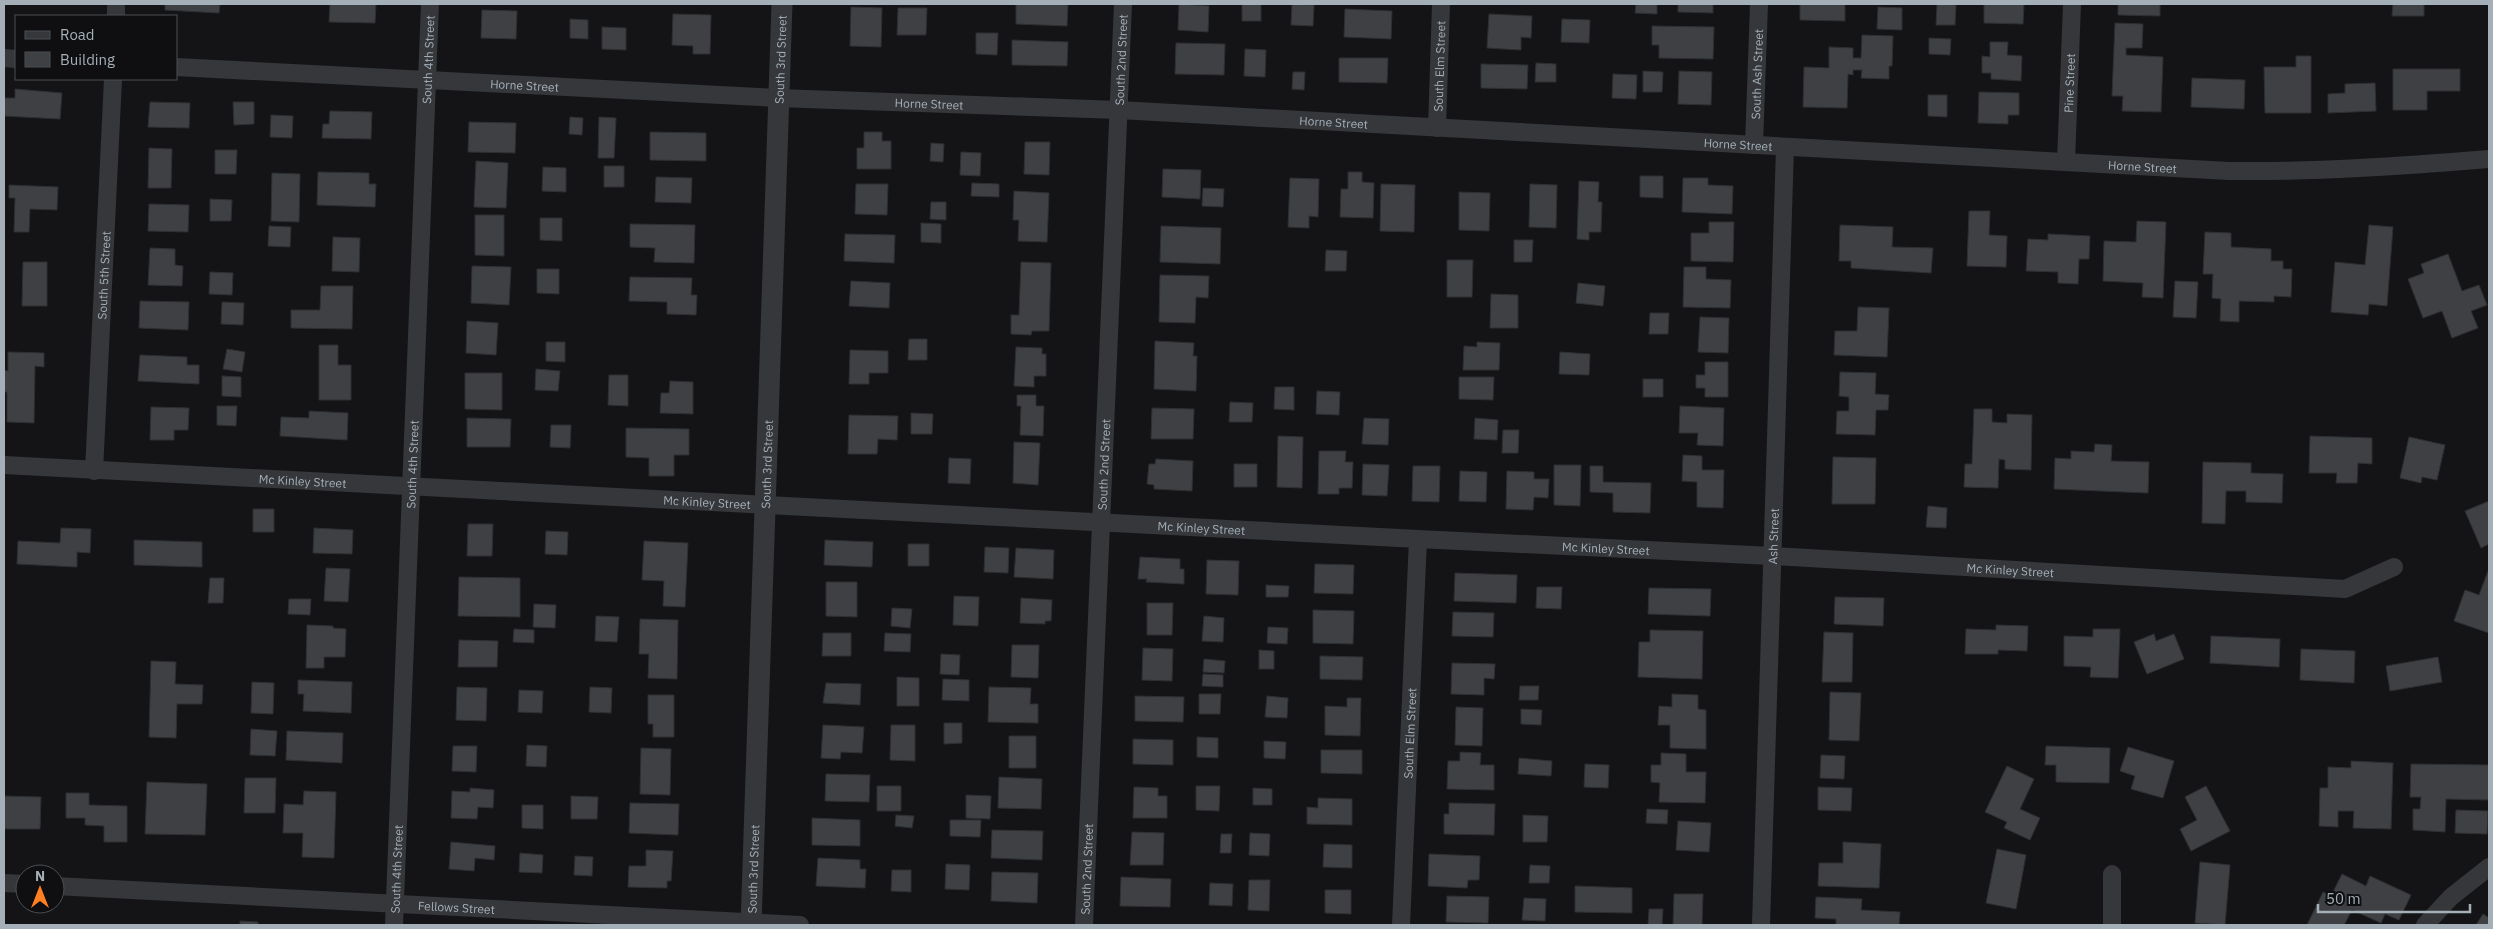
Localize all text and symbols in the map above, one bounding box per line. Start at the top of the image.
street label: South 2nd Street [1111,14,1130,106]
legend [15,15,178,80]
street label: South 4th Street [419,15,437,104]
street label: South 3rd Street [771,15,789,104]
street label: South Elm Street [1430,20,1448,112]
text: Road [60,25,95,44]
street label: South Ash Street [1747,28,1766,120]
text: Building [60,50,115,69]
street label: Pine Street [2060,53,2078,113]
street label: Horne Street [490,76,559,94]
street label: Horne Street [894,95,964,112]
street label: Horne Street [1299,112,1368,131]
street label: Horne Street [1703,135,1773,153]
street label: Horne Street [2108,157,2177,176]
street label: South 5th Street [94,231,113,320]
street label: South 2nd Street [1094,419,1113,510]
street label: South 4th Street [403,420,421,509]
street label: South 3rd Street [758,420,775,509]
street label: Mc Kinley Street [258,471,347,490]
street label: Mc Kinley Street [663,492,751,512]
street label: Ash Street [1765,508,1781,565]
street label: Mc Kinley Street [1157,518,1246,537]
street label: Mc Kinley Street [1562,538,1650,558]
street label: Mc Kinley Street [1966,560,2054,580]
street label: South Elm Street [1400,687,1419,779]
street label: South 2nd Street [1077,823,1096,915]
street label: South 3rd Street [744,824,762,914]
street label: South 4th Street [387,825,405,914]
north arrow [15,864,65,914]
text: N [35,867,45,885]
scale bar [2318,882,2470,914]
text: 50 m [2326,889,2361,908]
street label: Fellows Street [418,898,495,917]

